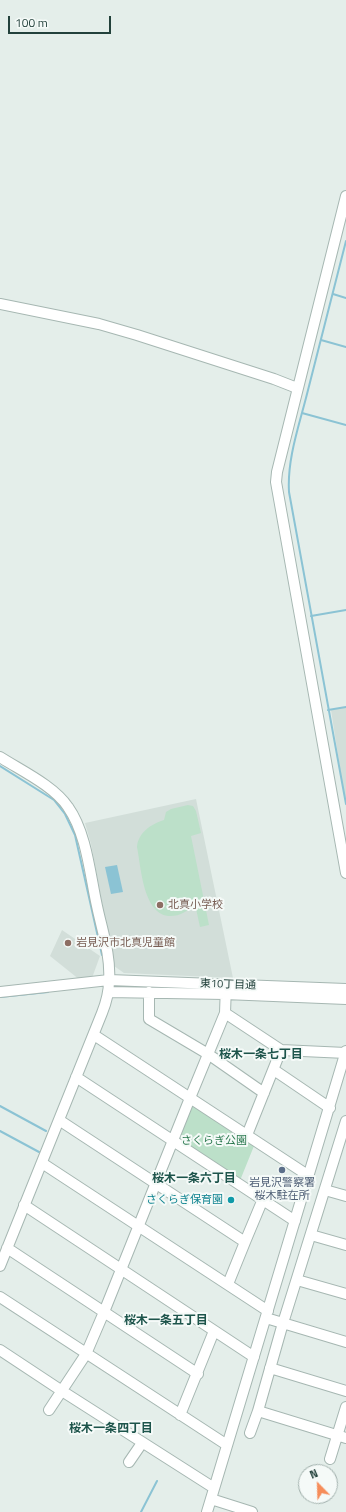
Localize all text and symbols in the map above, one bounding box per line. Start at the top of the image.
scale bar [10,8,113,34]
text: 100 m [15,13,48,32]
place label: 北真小学校 [168,898,223,912]
marker: 北真小学校 [155,900,165,910]
place label: 岩見沢市北真児童館 [76,936,175,950]
marker: 岩見沢市北真児童館 [63,938,73,948]
street label: 東10丁目通 [200,977,256,993]
district label: 桜木一条七丁目 [219,1048,303,1062]
park label: さくらぎ公園 [181,1134,247,1148]
marker: 岩見沢警察署 桜木駐在所 [277,1165,287,1175]
district label: 桜木一条六丁目 [152,1172,236,1186]
place label: 岩見沢警察署 桜木駐在所 [249,1176,315,1202]
place label: さくらぎ保育園 [146,1193,223,1207]
marker: さくらぎ保育園 [226,1195,236,1205]
district label: 桜木一条五丁目 [124,1314,208,1328]
district label: 桜木一条四丁目 [69,1422,153,1436]
north arrow [298,1464,338,1504]
text: N [307,1465,320,1483]

